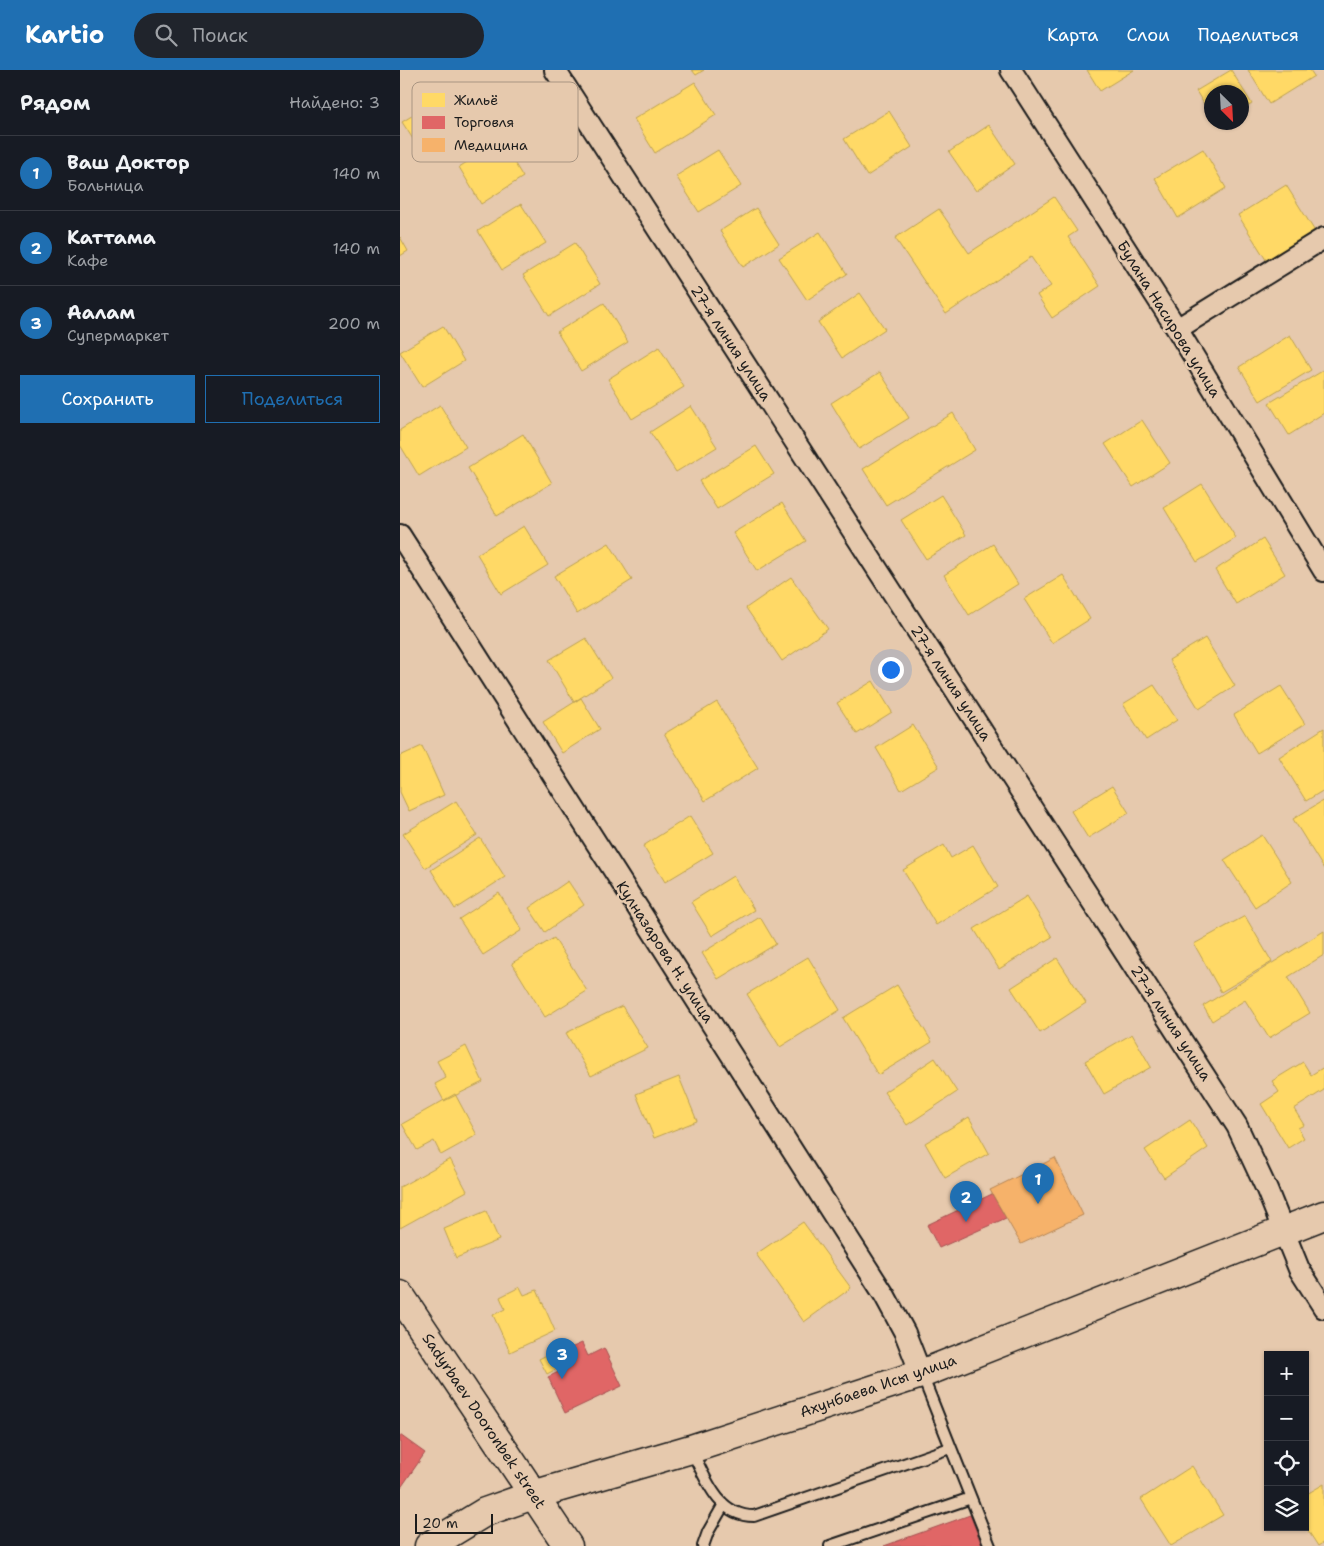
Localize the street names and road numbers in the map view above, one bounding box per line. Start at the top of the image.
street label: Булана Насирова улица [1112,237,1226,402]
street label: 27-я линия улица [686,281,776,405]
street label: 27-я линия улица [906,621,996,745]
street label: Кулназарова Н. улица [612,877,719,1027]
street label: 27-я линия улица [1126,961,1216,1085]
street label: Sadyrbaev Dooronbek street [418,1329,550,1513]
street label: Ахунбаева Исы улица [797,1350,960,1422]

